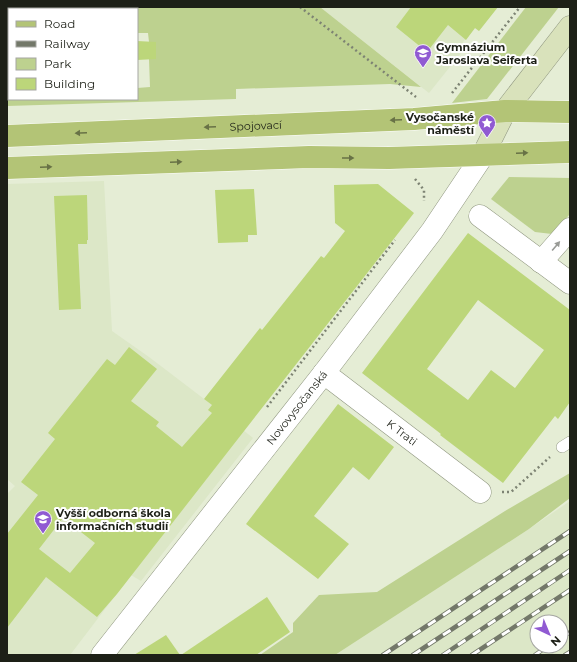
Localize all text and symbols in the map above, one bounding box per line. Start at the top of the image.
legend [8,8,138,100]
text: Road [44,16,75,31]
text: Railway [44,36,90,51]
place label: Gymnázium Jaroslava Seiferta [435,40,538,67]
school or university icon: Gymnázium Jaroslava Seiferta [413,43,433,68]
text: Park [44,56,72,71]
text: Building [44,76,95,91]
place label: Vysočanské náměstí [405,110,475,137]
place icon: Vysočanské náměstí [477,113,497,138]
one-way arrow [390,116,402,123]
street label: Spojovací [229,117,283,134]
one-way arrow [204,124,216,131]
one-way arrow [74,130,87,136]
one-way arrow [516,150,528,157]
one-way arrow [342,155,355,161]
one-way arrow [170,159,183,165]
one-way arrow [40,164,53,170]
one-way arrow [551,241,560,251]
street label: Novovysočanská [263,367,330,447]
street label: K Trati [384,416,420,449]
place label: Vyšší odborná škola informačních studií [55,506,171,533]
school or university icon: Vyšší odborná škola informačních studií [33,509,53,534]
north arrow [529,614,569,654]
text: N [548,633,564,649]

